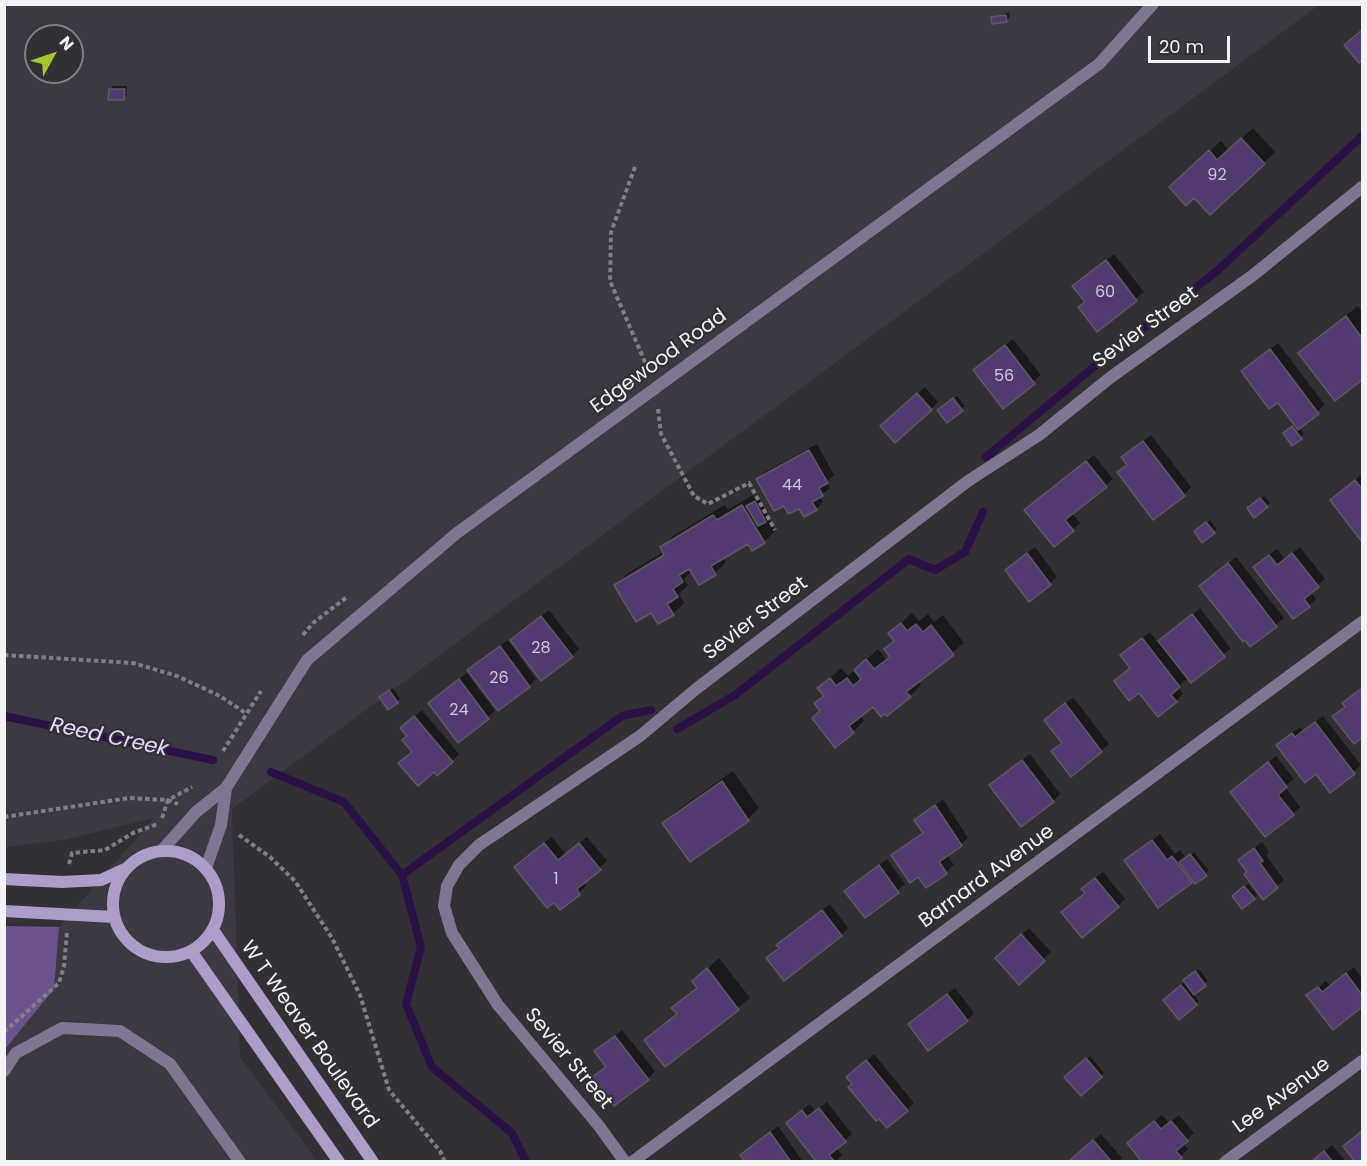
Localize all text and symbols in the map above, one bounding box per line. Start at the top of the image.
north arrow [24,24,84,84]
scale bar [1151,24,1234,62]
text: N [54,31,79,55]
text: 20 m [1159,34,1204,59]
house number: 92 [1207,166,1227,186]
street label: Sevier Street [1089,282,1203,374]
house number: 60 [1095,283,1115,303]
street label: Edgewood Road [586,305,732,419]
house number: 56 [994,367,1014,387]
house number: 44 [782,476,802,496]
street label: Sevier Street [699,572,813,666]
house number: 28 [531,639,551,659]
house number: 26 [489,669,509,689]
house number: 24 [449,701,469,721]
water label: Reed Creek [48,713,170,763]
street label: Barnard Avenue [915,820,1059,934]
house number: 1 [553,870,559,890]
street label: W T Weaver Boulevard [235,936,383,1134]
street label: Sevier Street [519,1004,617,1114]
street label: Lee Avenue [1229,1053,1335,1139]

